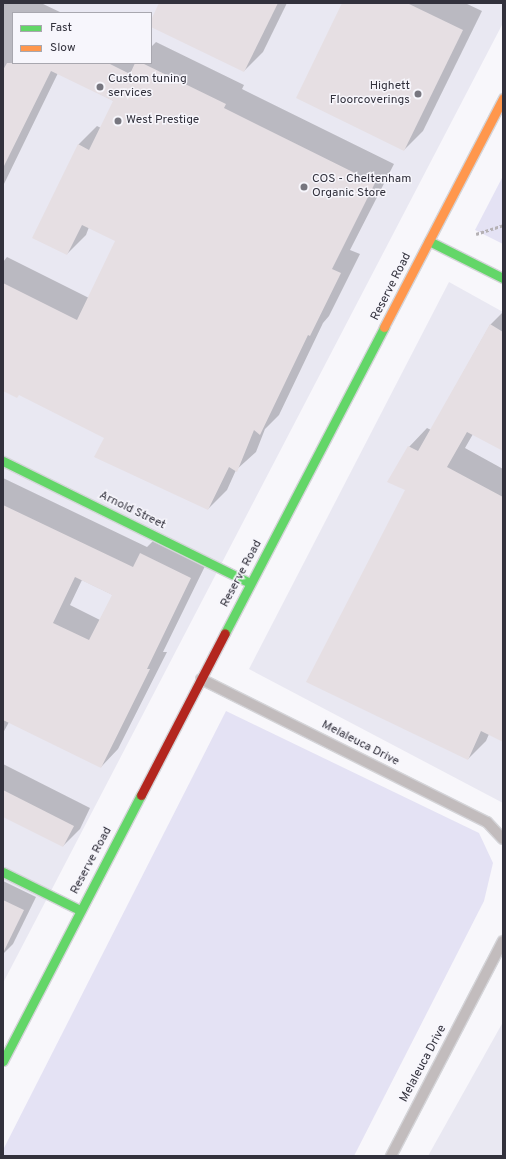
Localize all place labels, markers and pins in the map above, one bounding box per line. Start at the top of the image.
place label: Custom tuning services [108,73,187,101]
place label: Highett Floorcoverings [330,80,410,108]
marker: Custom tuning services [95,82,105,92]
marker: Highett Floorcoverings [413,89,423,99]
place label: West Prestige [126,114,199,128]
marker: West Prestige [113,116,123,126]
place label: COS - Cheltenham Organic Store [312,173,411,201]
marker: COS - Cheltenham Organic Store [299,182,309,192]

